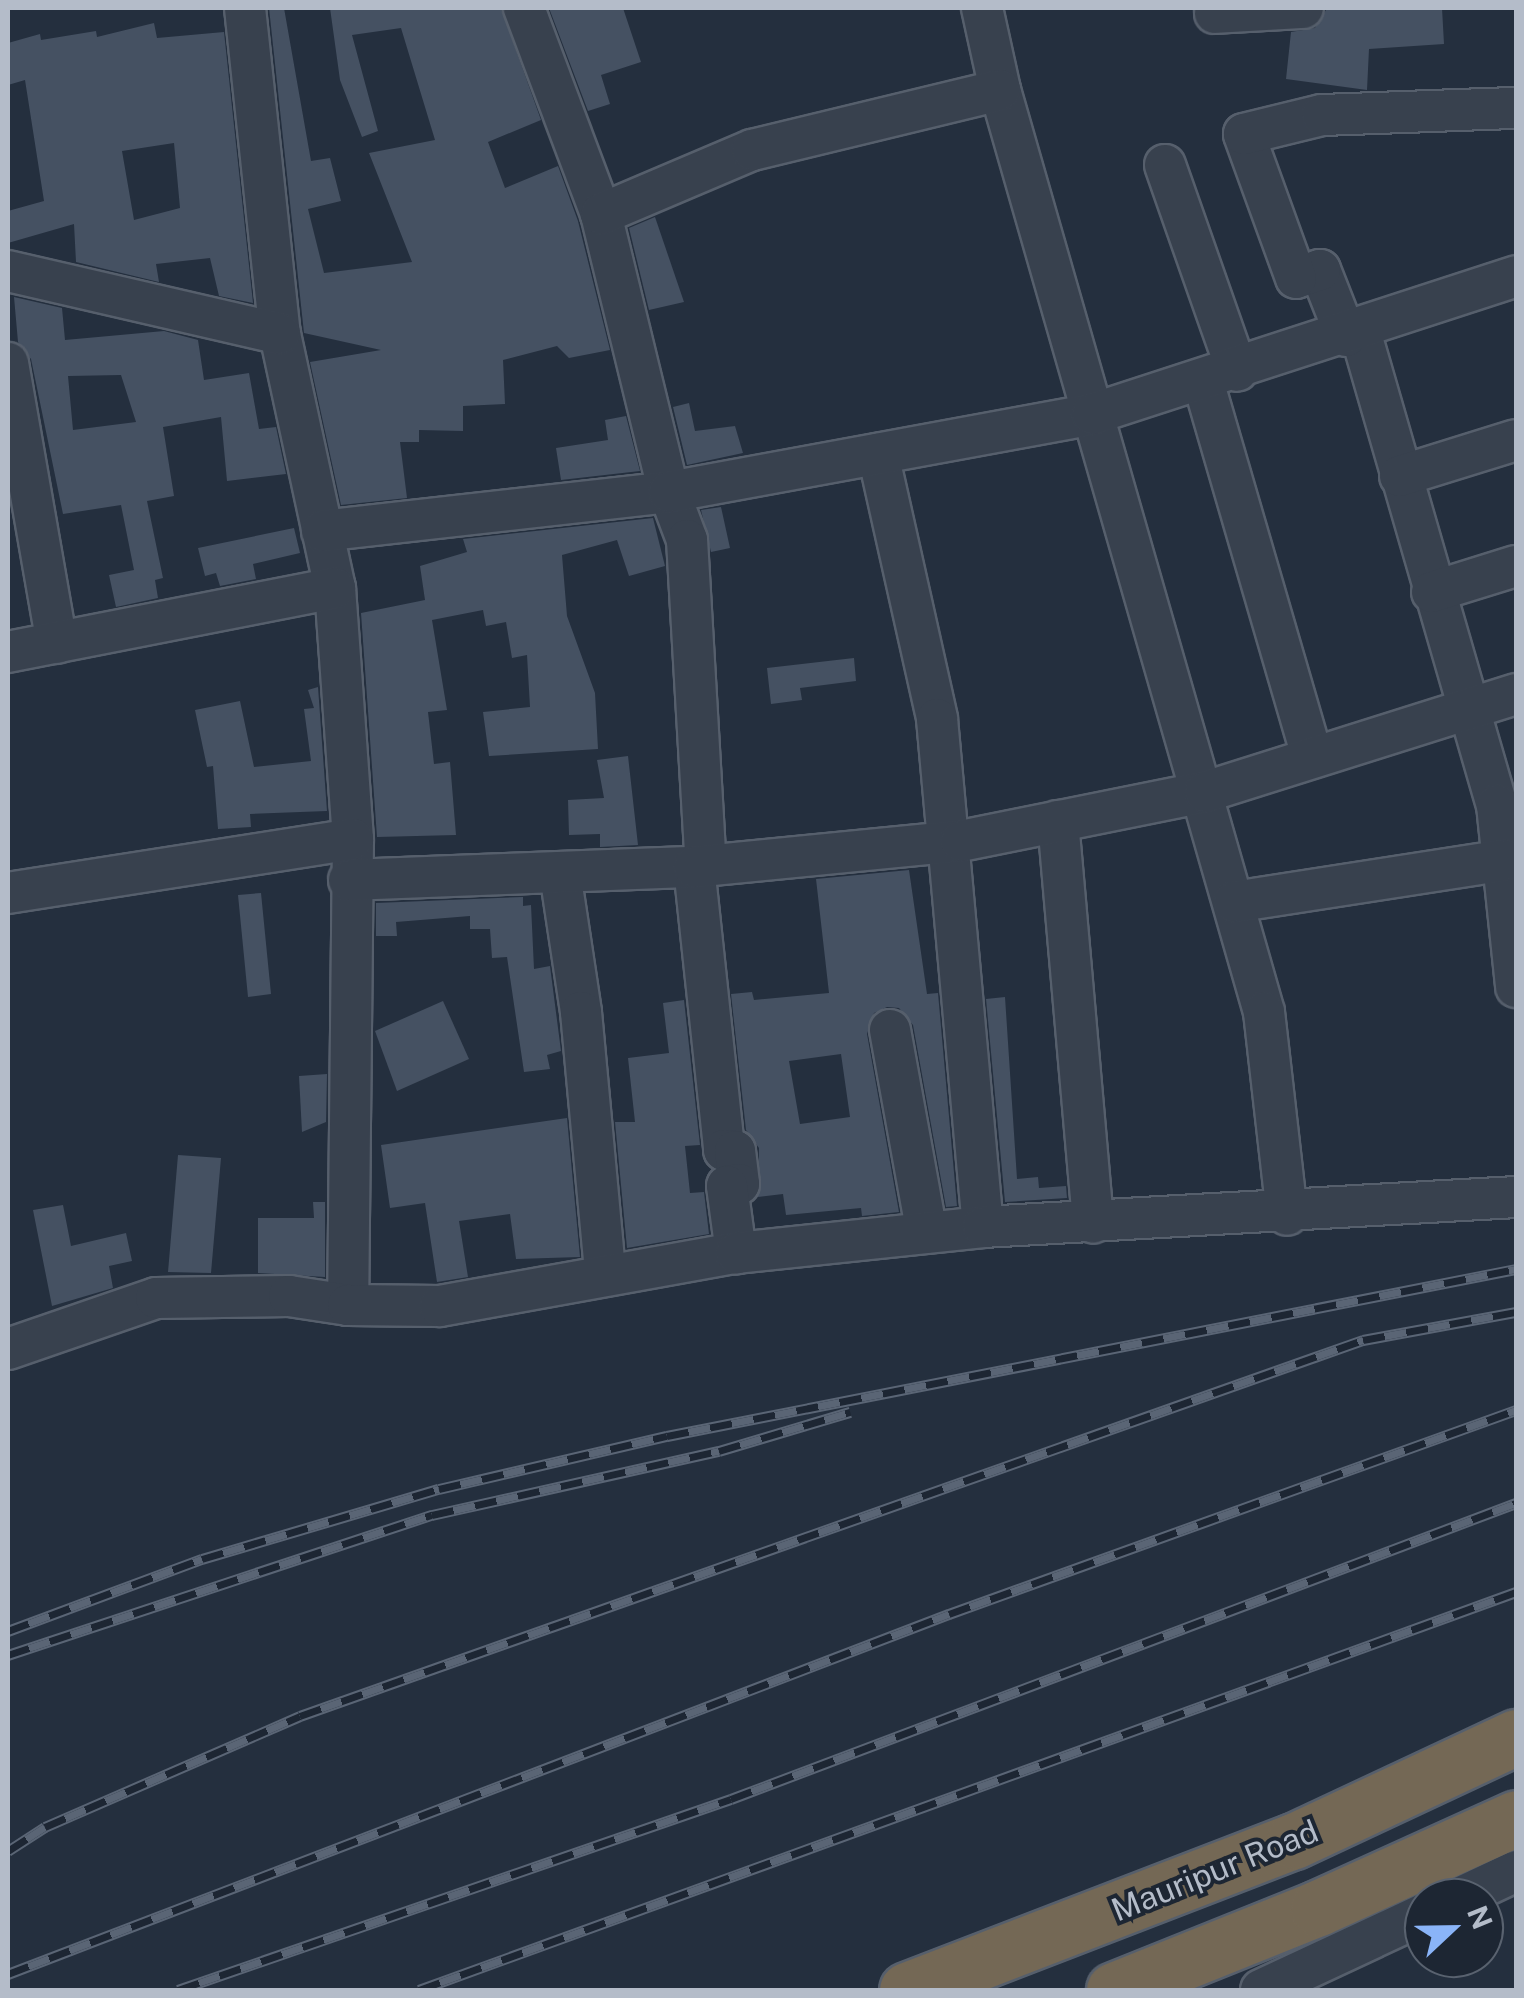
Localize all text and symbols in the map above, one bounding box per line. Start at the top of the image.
street label: Mauripur Road [1106,1812,1324,1930]
north arrow [1404,1878,1504,1978]
text: N [1461,1901,1500,1934]

